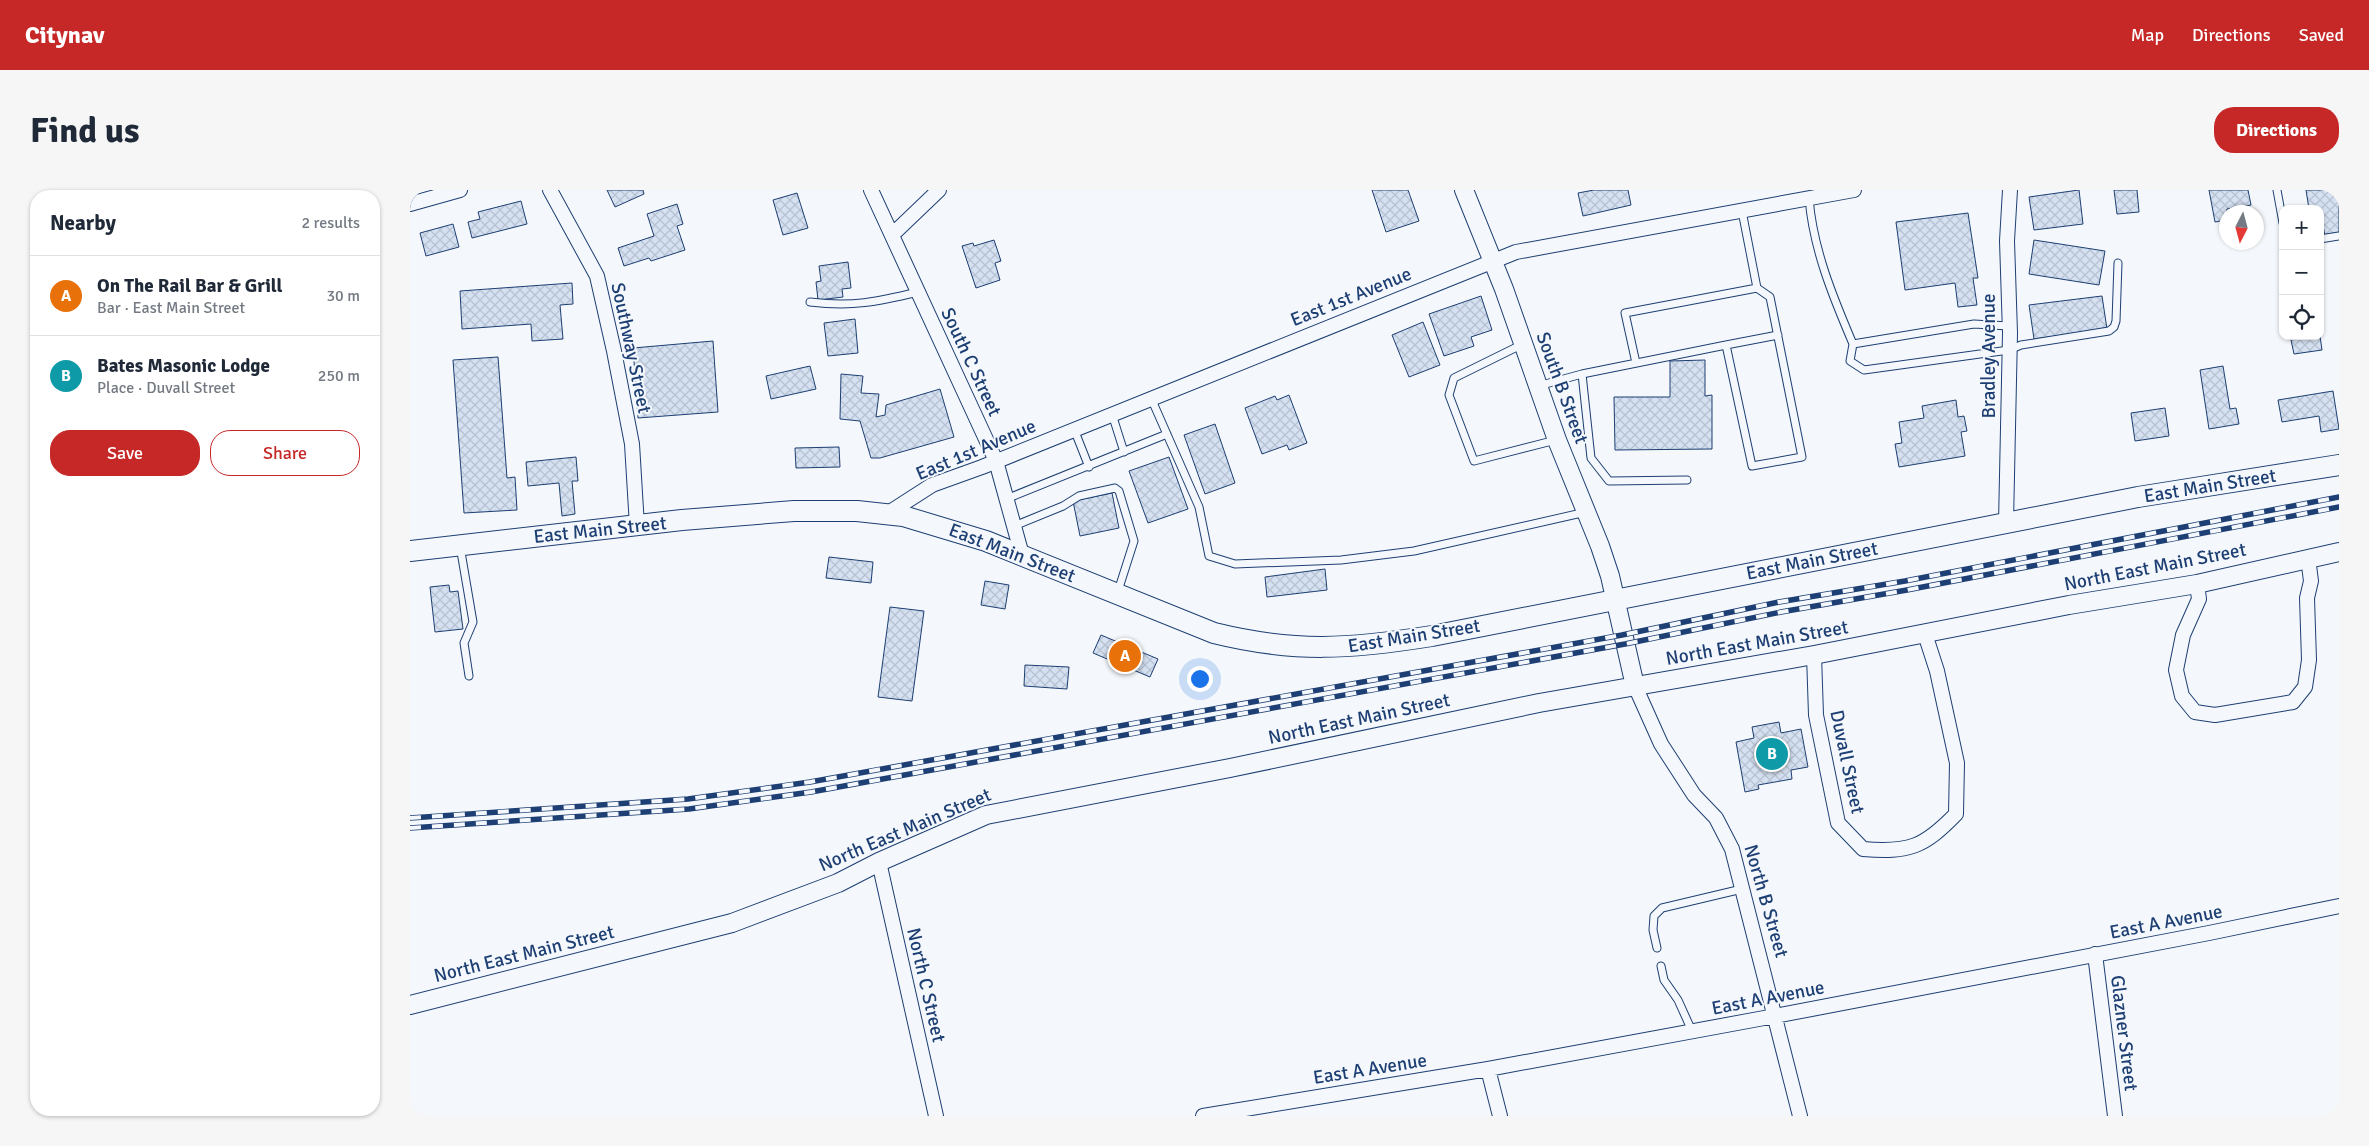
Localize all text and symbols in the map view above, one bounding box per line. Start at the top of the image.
text: Citynav [25,20,104,50]
text: Map [2131,24,2164,46]
text: Directions [2192,24,2271,46]
text: Saved [2299,24,2344,46]
button: Directions [2214,107,2339,153]
text: Find us [30,109,140,152]
north arrow [2219,205,2264,250]
map controls [2279,205,2324,340]
button: + [2279,205,2324,250]
text: Nearby [50,210,116,236]
text: 2 results [301,213,360,233]
button: − [2279,250,2324,295]
street label: East 1st Avenue [1287,262,1415,332]
text: On The Rail Bar & Grill [97,274,283,298]
street label: Southway Street [605,280,657,416]
text: A [61,286,71,306]
text: 30 m [326,286,360,306]
street label: Bradley Avenue [1977,294,2001,418]
button: locate [2279,295,2324,340]
text: Bar · East Main Street [97,298,245,318]
street label: South C Street [935,304,1007,420]
street label: South B Street [1531,329,1593,447]
text: Bates Masonic Lodge [97,354,270,378]
text: B [61,366,71,386]
text: 250 m [318,366,360,386]
text: Place · Duvall Street [97,378,235,398]
street label: East 1st Avenue [912,414,1040,486]
button: Save [50,430,200,476]
button: Share [210,430,360,476]
street label: East Main Street [2142,464,2278,508]
street label: East Main Street [532,511,668,549]
street label: East Main Street [945,518,1079,588]
street label: East Main Street [1744,536,1880,586]
street label: North East Main Street [2062,538,2248,596]
street label: East Main Street [1346,614,1482,658]
street label: North East Main Street [1664,615,1850,671]
pin: A [1109,637,1141,675]
your location [1187,666,1213,692]
street label: North East Main Street [1266,688,1452,750]
street label: Duvall Street [1824,708,1870,816]
pin: B [1756,735,1788,773]
street label: North East Main Street [815,783,995,877]
street label: North B Street [1738,842,1794,961]
street label: East A Avenue [2107,899,2225,945]
street label: North East Main Street [431,920,617,988]
street label: North C Street [901,926,951,1045]
street label: Glazner Street [2105,974,2143,1093]
street label: East A Avenue [1709,975,1827,1021]
street label: East A Avenue [1312,1048,1428,1090]

